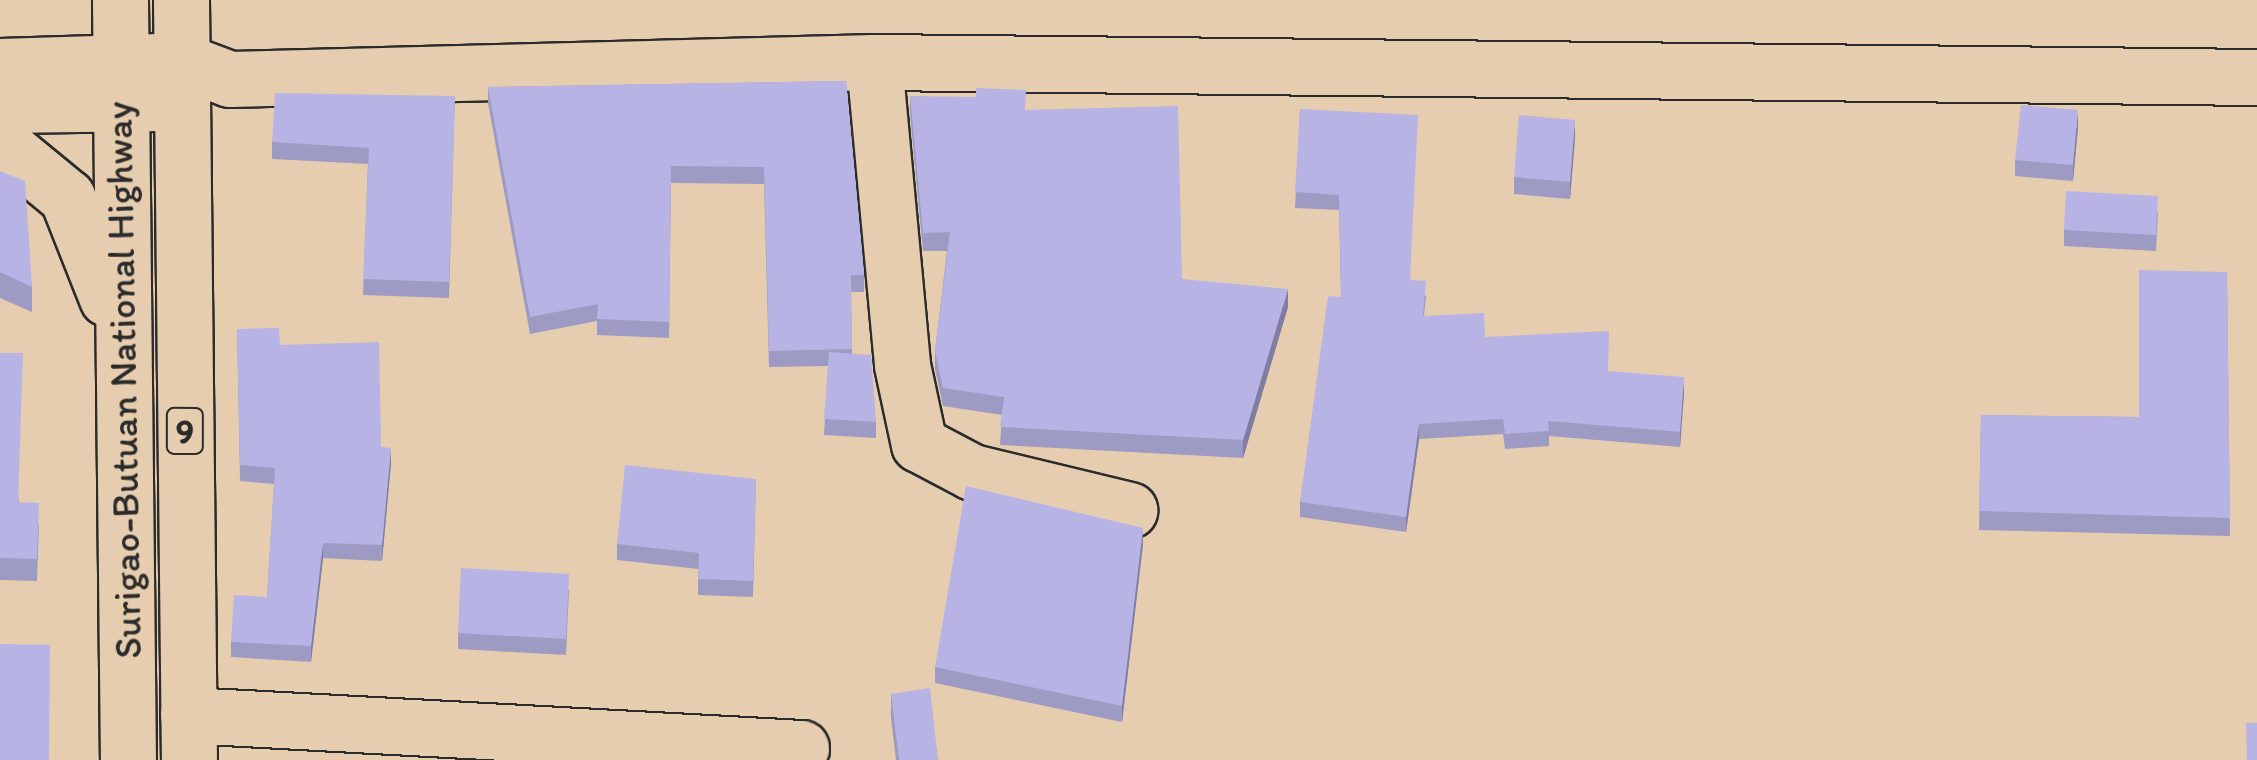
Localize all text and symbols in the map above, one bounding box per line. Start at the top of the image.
street label: Surigao-Butuan National Highway [96,101,152,659]
road number: 9 [165,401,205,461]

